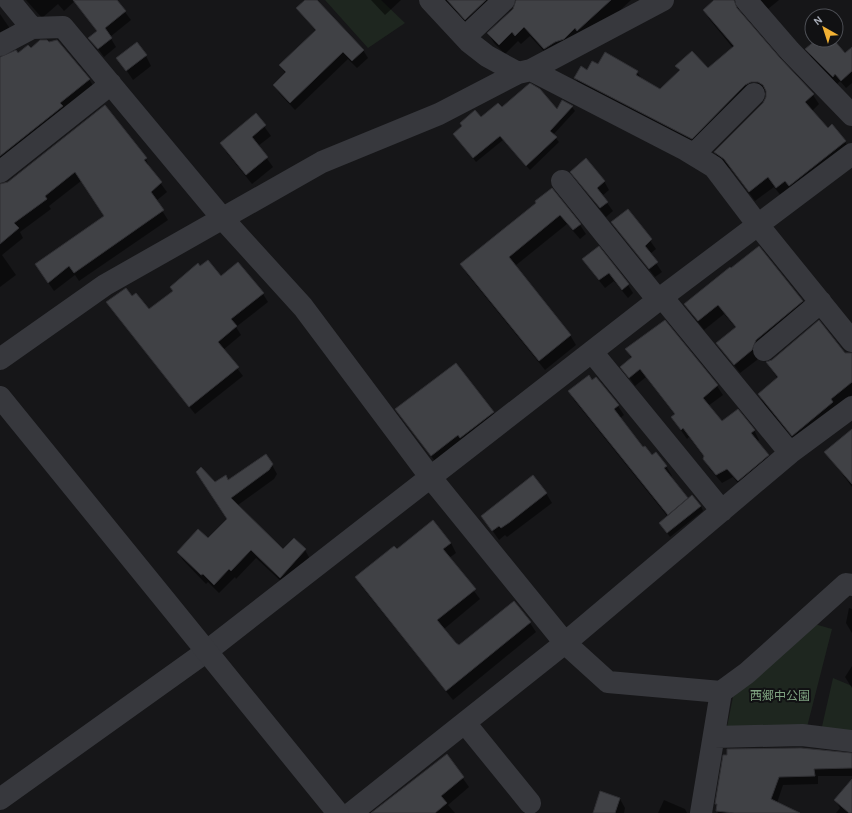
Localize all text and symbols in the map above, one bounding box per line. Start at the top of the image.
north arrow [804,8,844,48]
text: N [812,14,824,27]
park label: 西郷中公園 [750,689,810,702]

